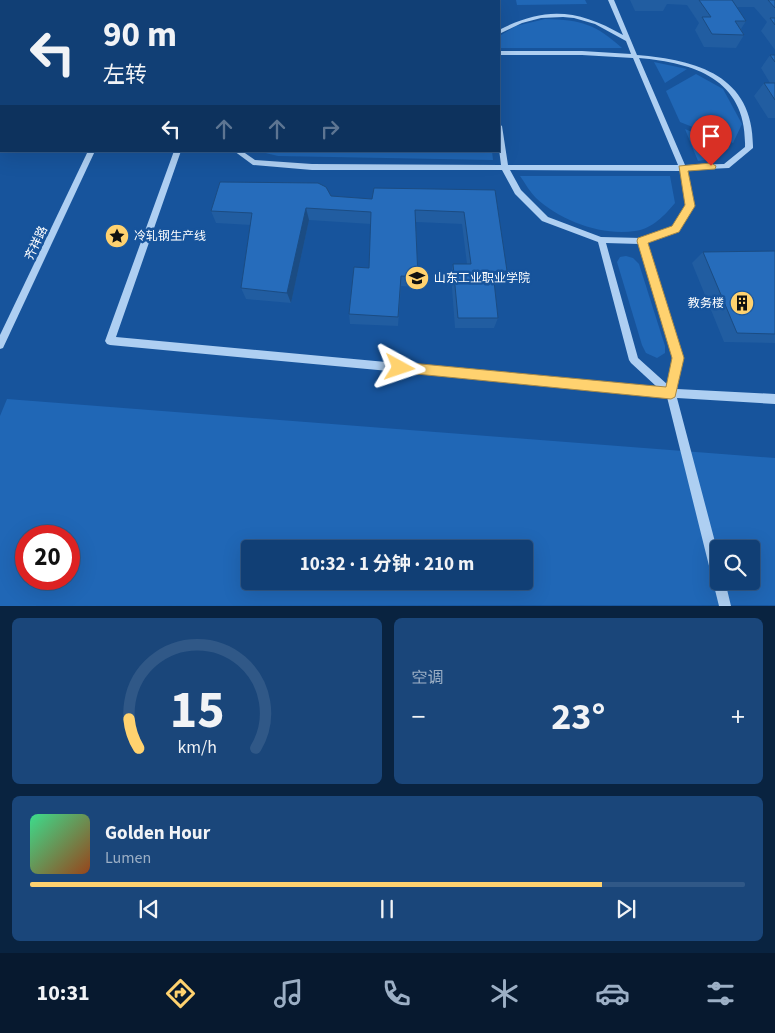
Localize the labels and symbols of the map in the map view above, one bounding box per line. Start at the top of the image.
pin [690,115,732,166]
street label: 齐祥路 [21,223,52,263]
place icon: 冷轧钢生产线 [104,223,130,249]
place label: 冷轧钢生产线 [134,228,206,245]
school or university icon: 山东工业职业学院 [404,265,430,291]
place label: 山东工业职业学院 [434,270,530,287]
building icon: 教务楼 [729,290,755,316]
place label: 教务楼 [688,295,724,312]
position arrow [373,341,425,393]
speed limit sign: 20 [15,525,80,590]

